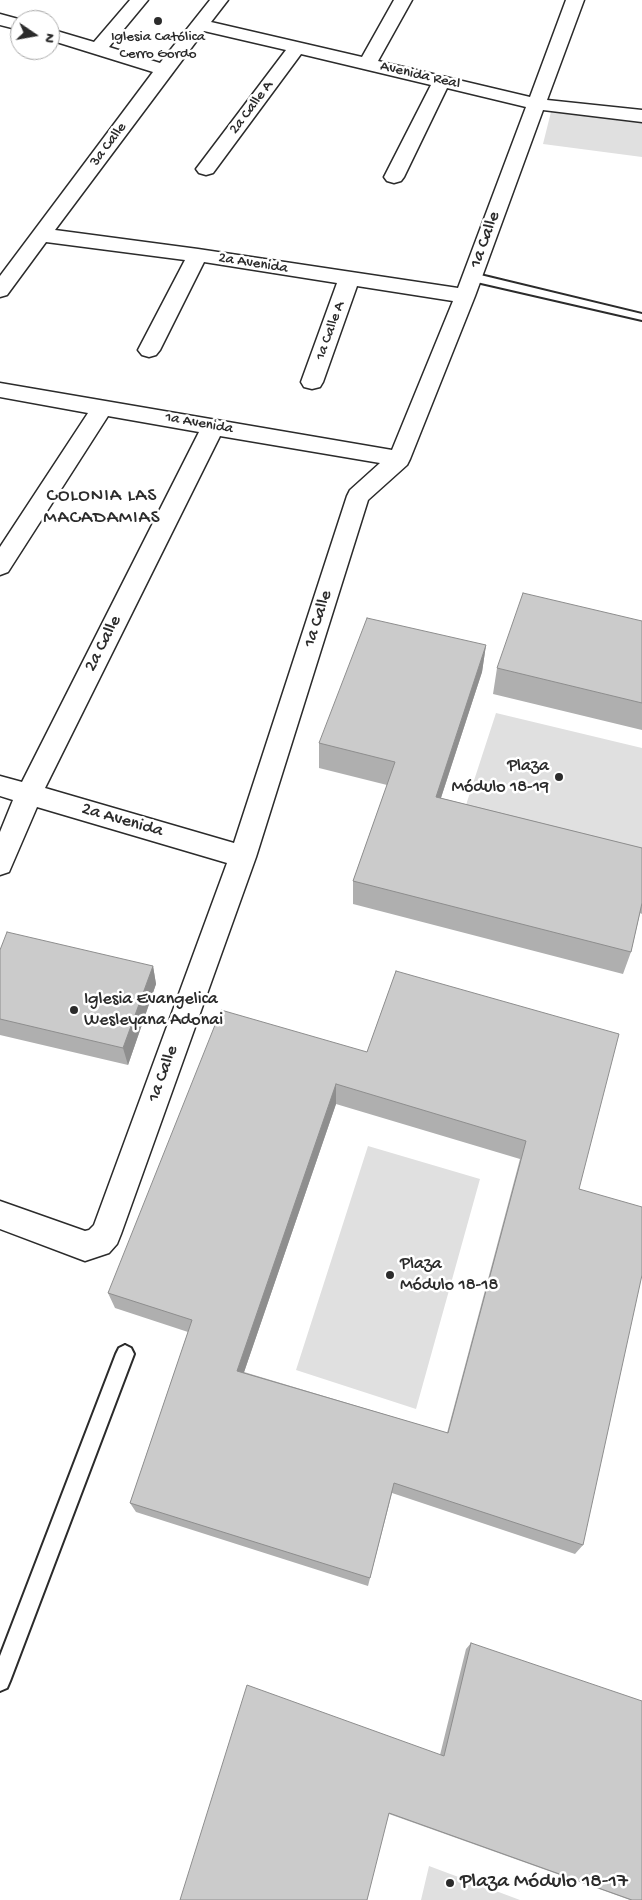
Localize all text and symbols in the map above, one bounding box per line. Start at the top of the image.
north arrow [10,10,60,60]
marker: Iglesia Católica Cerro Gordo [152,15,164,27]
place label: Iglesia Católica Cerro Gordo [111,29,205,64]
text: N [40,32,58,44]
street label: Avenida Real [378,58,462,94]
street label: 2a Calle A [226,78,278,138]
street label: 3a Calle [87,119,131,171]
street label: 1a Calle [466,209,506,271]
street label: 2a Avenida [217,250,289,278]
street label: 1a Calle A [312,299,350,363]
street label: 1a Avenida [164,409,234,439]
district label: COLONIA LAS MACADAMIAS [42,486,162,530]
street label: 1a Calle [300,588,338,650]
street label: 2a Calle [81,612,127,676]
place label: Plaza Módulo 18-19 [452,756,549,799]
marker: Plaza Módulo 18-19 [553,771,565,783]
street label: 2a Avenida [79,799,165,843]
place label: Iglesia Evangelica Wesleyana Adonai [84,989,223,1032]
marker: Iglesia Evangelica Wesleyana Adonai [68,1004,80,1016]
street label: 1a Calle [144,1043,184,1105]
place label: Plaza Módulo 18-18 [400,1254,498,1296]
marker: Plaza Módulo 18-18 [384,1269,396,1281]
place label: Plaza Módulo 18-17 [460,1870,628,1896]
marker: Plaza Módulo 18-17 [444,1877,456,1889]

